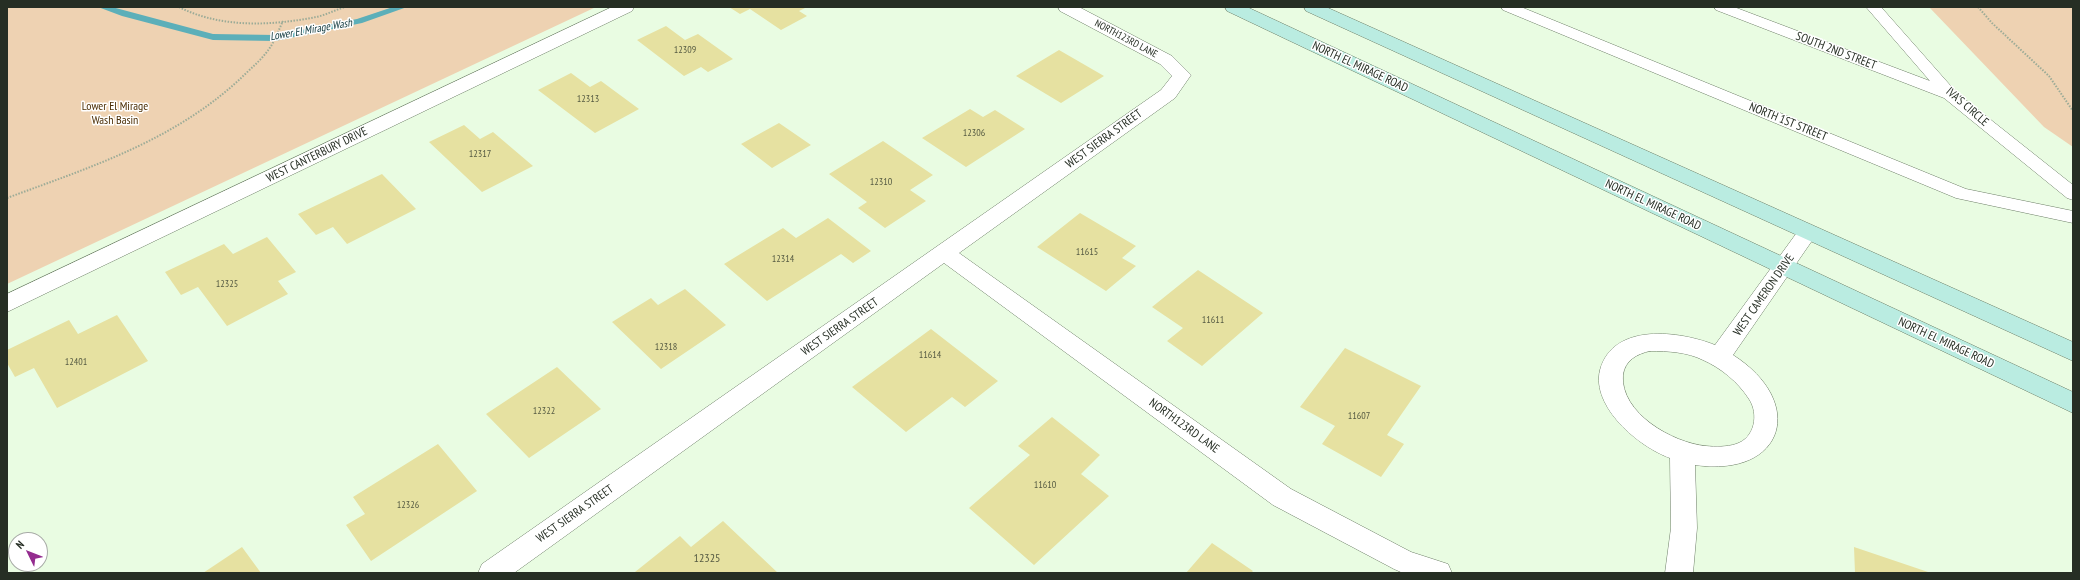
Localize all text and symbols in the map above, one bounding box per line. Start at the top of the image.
water label: Lower El Mirage Wash [269,16,353,44]
street label: NORTH123RD LANE [1093,17,1159,61]
street label: SOUTH 2ND STREET [1794,29,1878,73]
street label: NORTH EL MIRAGE ROAD [1310,39,1410,95]
house number: 12309 [674,44,696,56]
street label: IVA'S CIRCLE [1943,85,1991,129]
house number: 12313 [577,93,599,105]
park label: Lower El Mirage Wash Basin [82,100,148,128]
street label: NORTH 1ST STREET [1747,100,1829,144]
street label: WEST SIERRA STREET [1063,107,1145,171]
street label: WEST CANTERBURY DRIVE [264,124,370,186]
house number: 12306 [963,127,985,139]
house number: 12317 [469,148,491,160]
house number: 12310 [870,176,892,188]
street label: NORTH EL MIRAGE ROAD [1603,177,1703,233]
house number: 11615 [1076,246,1098,258]
street label: WEST CAMERON DRIVE [1730,251,1798,339]
house number: 12314 [772,253,794,265]
house number: 12325 [216,278,238,290]
street label: WEST SIERRA STREET [799,295,881,359]
house number: 11611 [1202,314,1224,326]
street label: NORTH EL MIRAGE ROAD [1896,315,1996,371]
house number: 12318 [655,341,677,353]
house number: 11614 [919,349,941,361]
house number: 12401 [65,356,87,368]
street label: NORTH123RD LANE [1146,396,1222,456]
house number: 12322 [533,405,555,417]
house number: 11607 [1348,410,1370,422]
house number: 11610 [1034,479,1056,491]
street label: WEST SIERRA STREET [534,482,616,546]
house number: 12326 [397,499,419,511]
north arrow [8,532,48,572]
text: N [13,538,27,551]
house number: 12325 [694,552,720,566]

